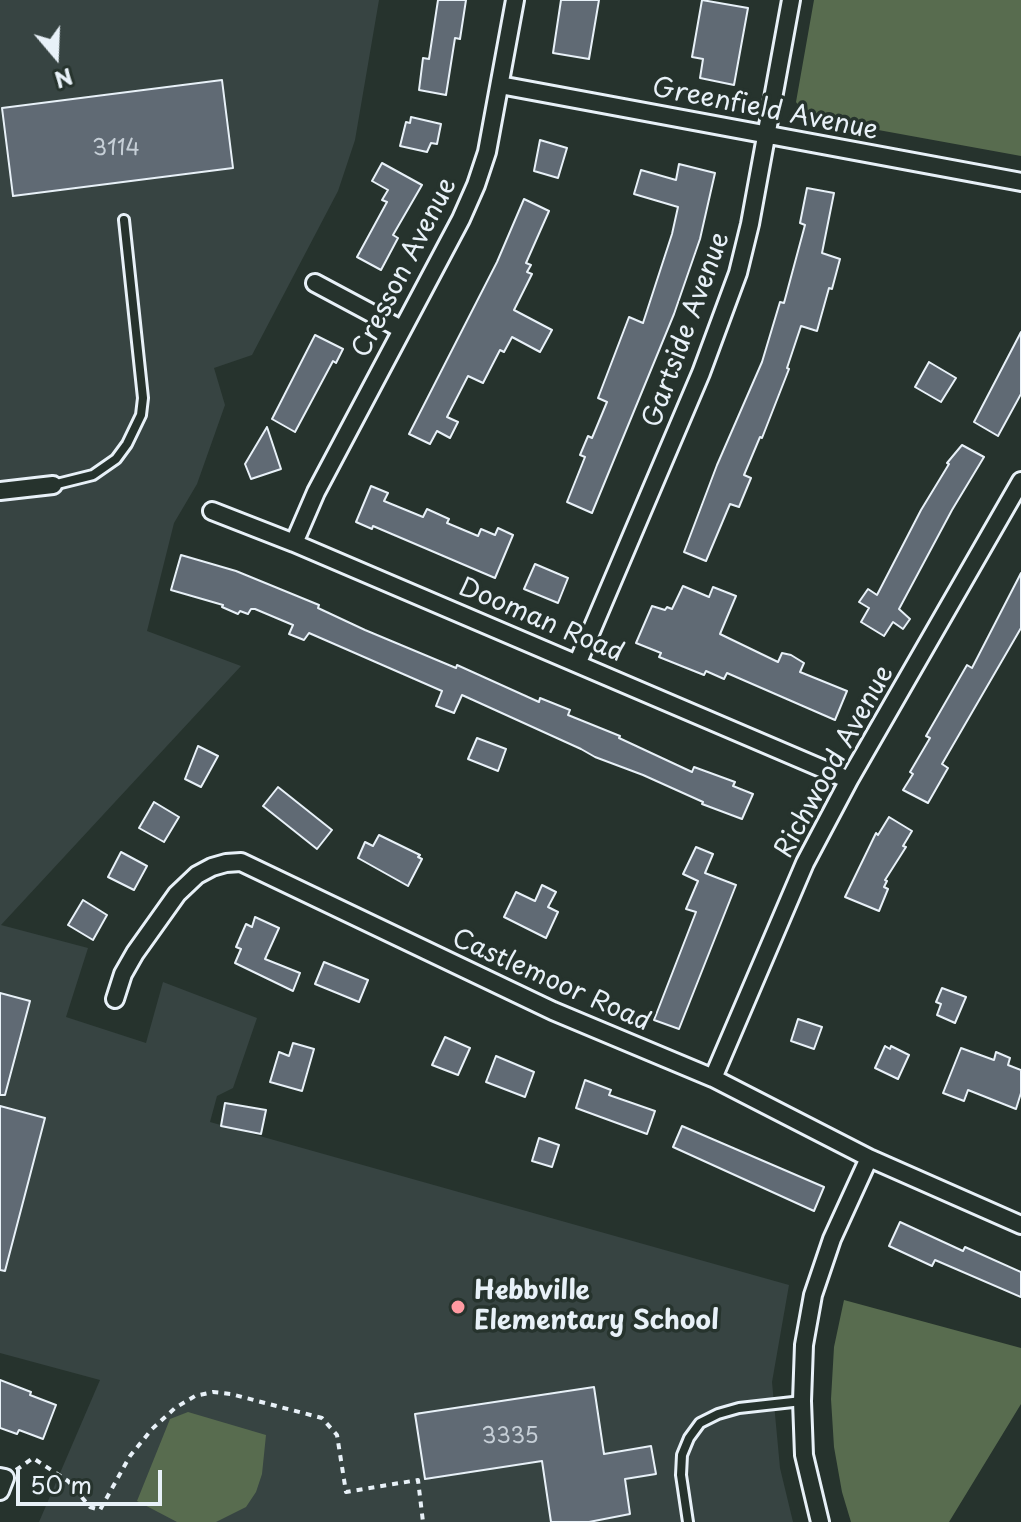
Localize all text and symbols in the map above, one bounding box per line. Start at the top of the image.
north arrow [16,16,96,96]
text: N [50,61,78,98]
street label: Greenfield Avenue [649,73,881,147]
house number: 3114 [92,136,140,162]
street label: Cresson Avenue [346,173,464,363]
street label: Gartside Avenue [637,228,737,432]
street label: Dooman Road [454,572,628,670]
street label: Richwood Avenue [769,660,901,864]
street label: Castlemoor Road [447,923,655,1039]
place label: Hebbville Elementary School [474,1276,719,1338]
marker: Hebbville Elementary School [449,1298,467,1316]
house number: 3335 [481,1424,539,1450]
scale bar [20,1454,166,1504]
text: 50 m [30,1466,92,1502]

